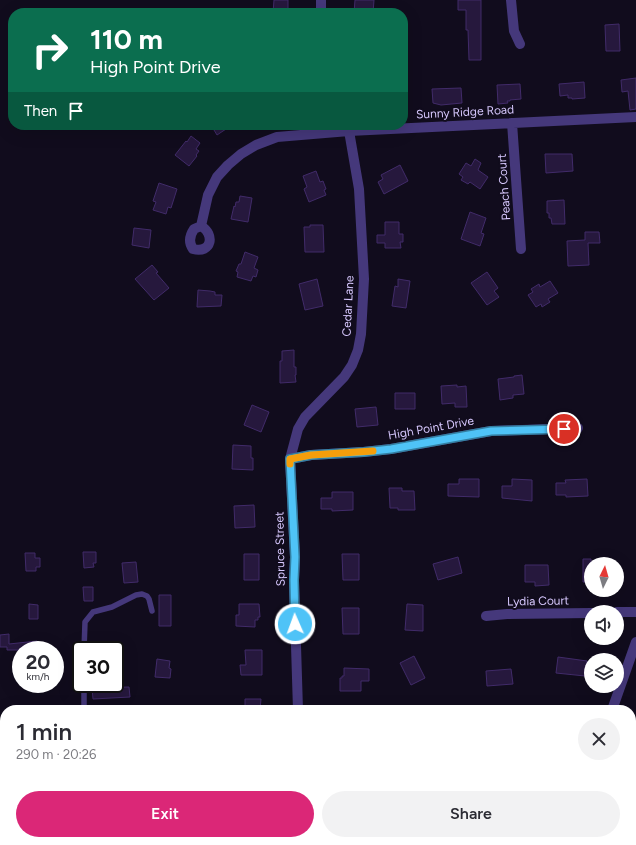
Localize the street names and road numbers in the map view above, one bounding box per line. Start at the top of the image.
street label: Sunny Ridge Road [416,102,514,122]
street label: Peach Court [495,153,513,221]
street label: Cedar Lane [339,275,357,337]
street label: High Point Drive [387,413,475,442]
street label: Spruce Street [272,511,288,587]
street label: Lydia Court [507,593,570,609]

